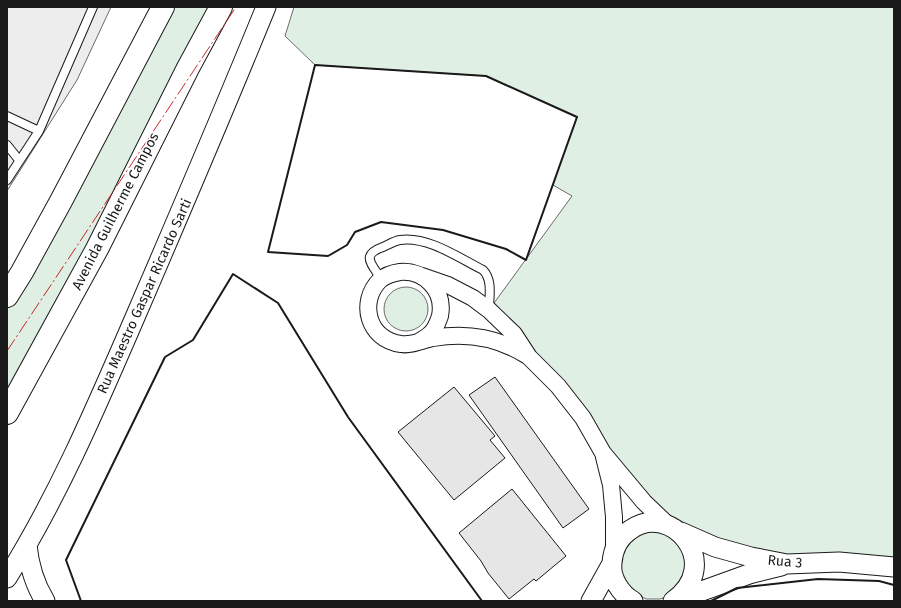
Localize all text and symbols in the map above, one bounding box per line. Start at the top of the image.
street label: Avenida Guilherme Campos [68,129,163,293]
street label: Rua Maestro Gaspar Ricardo Sarti [94,196,195,396]
street label: Rua 3 [767,552,803,571]

